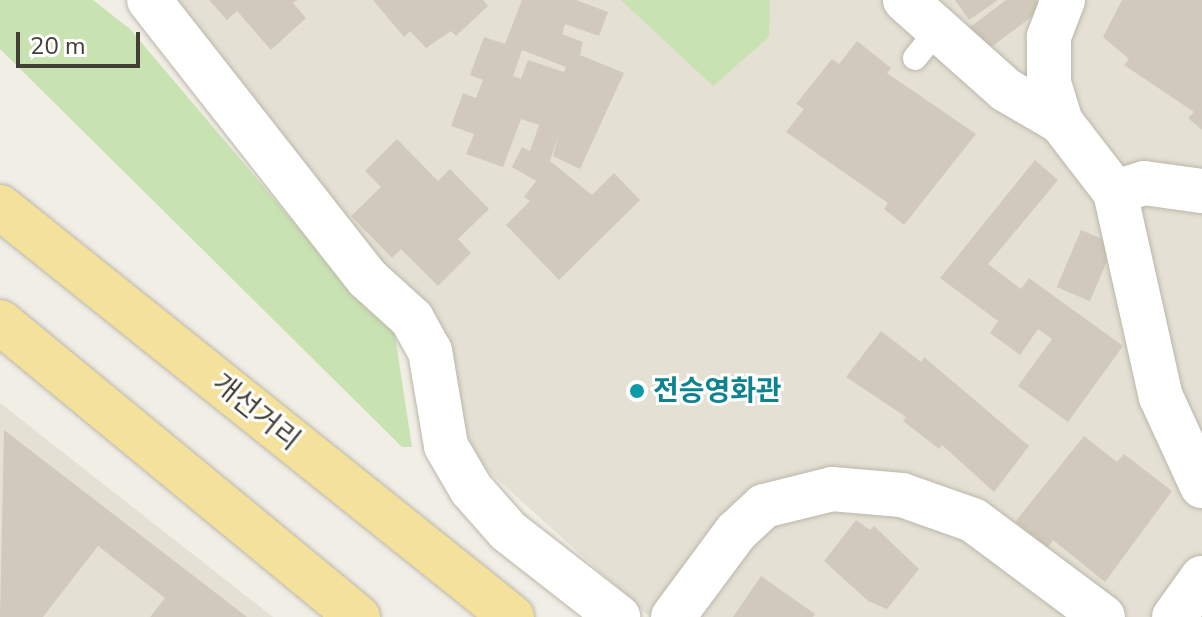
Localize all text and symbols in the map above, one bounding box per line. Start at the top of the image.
scale bar [20,16,144,66]
text: 20 m [30,30,86,62]
street label: 개선거리 [205,367,307,457]
place label: 전승영화관 [653,374,782,408]
marker: 전승영화관 [628,382,646,400]

